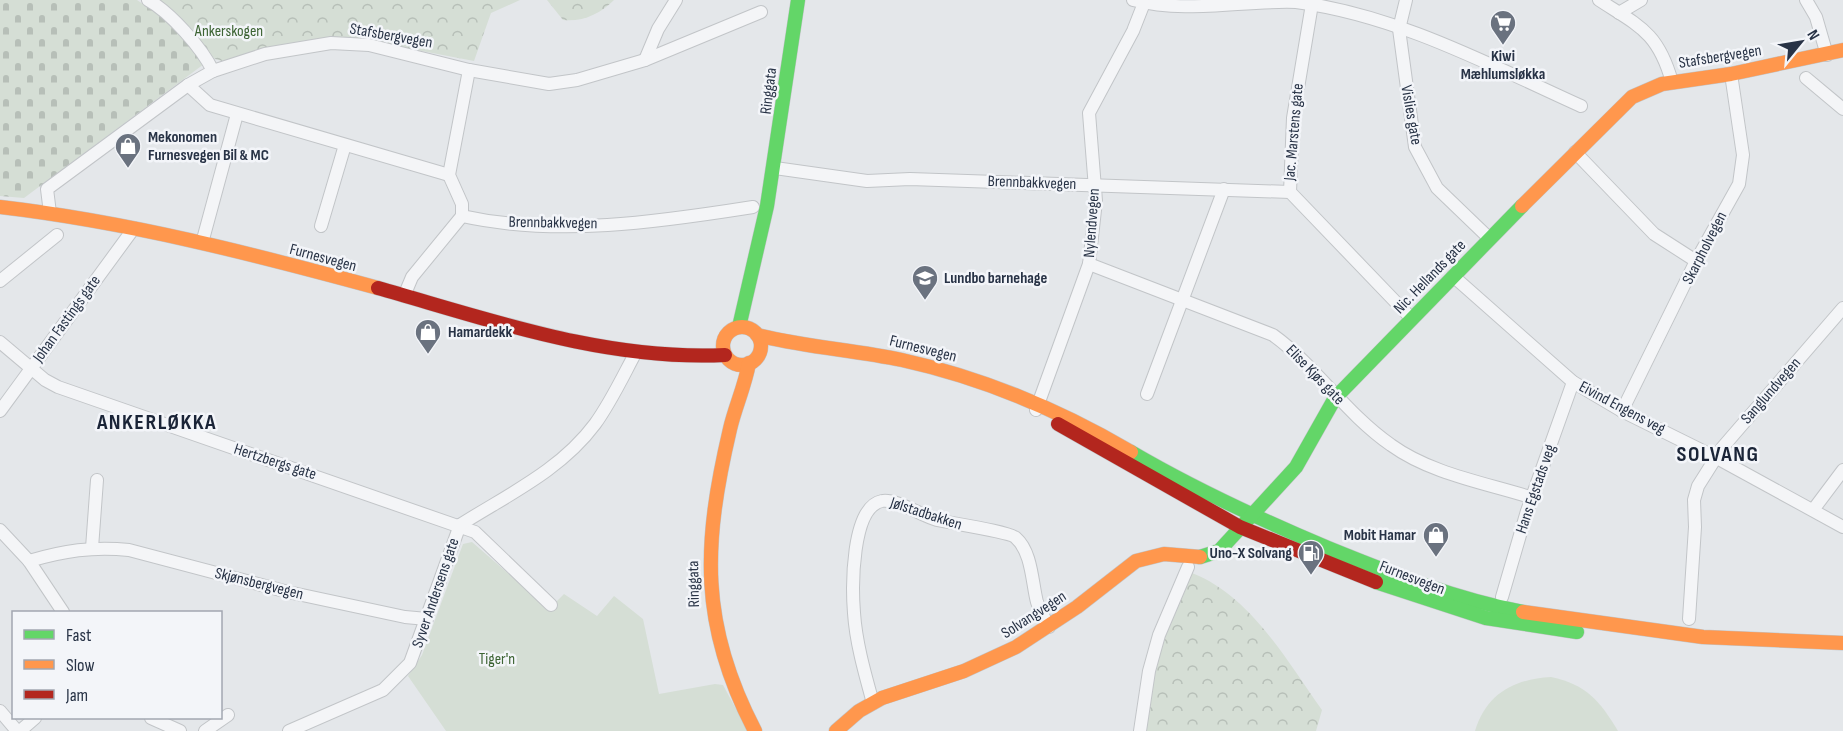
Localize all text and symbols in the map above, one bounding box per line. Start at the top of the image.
supermarket icon: Kiwi Mæhlumsløkka [1488,8,1518,46]
north arrow [1771,12,1831,72]
street label: Stafsbergvegen [348,19,434,53]
park label: Ankerskogen [194,22,263,41]
text: N [1802,27,1823,44]
street label: Stafsbergvegen [1677,41,1763,73]
place label: Kiwi Mæhlumsløkka [1461,47,1545,84]
street label: Ringgata [757,67,781,115]
street label: Jac. Marstens gate [1280,83,1308,182]
street label: Vislies gate [1396,84,1426,146]
place label: Mekonomen Furnesvegen Bil & MC [148,128,269,165]
shop icon: Mekonomen Furnesvegen Bil & MC [113,131,143,169]
street label: Brennbakkvegen [987,172,1077,194]
street label: Nylendvegen [1080,188,1104,258]
street label: Skarpholvegen [1679,209,1731,287]
street label: Brennbakkvegen [508,213,598,233]
street label: Nic. Hellands gate [1390,236,1470,318]
street label: Furnesvegen [288,240,358,276]
school or university icon: Lundbo barnehage [910,263,940,301]
place label: Lundbo barnehage [944,269,1047,288]
street label: Johan Fastings gate [28,272,105,367]
shop icon: Hamardekk [413,317,443,355]
place label: Hamardekk [448,323,513,342]
street label: Furnesvegen [888,332,958,366]
street label: Elise Kjøs gate [1282,341,1348,409]
street label: Sanglundvegen [1737,354,1805,428]
street label: Eivind Engens veg [1576,377,1668,439]
district label: ANKERLØKKA [96,409,217,436]
street label: Hertzbergs gate [231,440,319,484]
district label: SOLVANG [1677,441,1759,468]
street label: Hans Egstads veg [1512,442,1560,536]
street label: Jølstadbakken [887,493,964,535]
shop icon: Mobit Hamar [1421,520,1451,558]
place label: Mobit Hamar [1344,526,1416,545]
street label: Syver Andersens gate [408,536,464,650]
fuel station icon: Uno-X Solvang [1296,538,1326,576]
place label: Uno-X Solvang [1210,544,1292,563]
street label: Furnesvegen [1377,557,1447,599]
street label: Ringgata [684,560,704,608]
street label: Skjønsbergvegen [213,564,305,604]
street label: Solvangvegen [998,587,1070,643]
legend [12,611,222,719]
text: Fast [66,625,92,646]
park label: Tiger'n [479,650,515,669]
text: Slow [66,655,95,676]
text: Jam [65,685,88,706]

